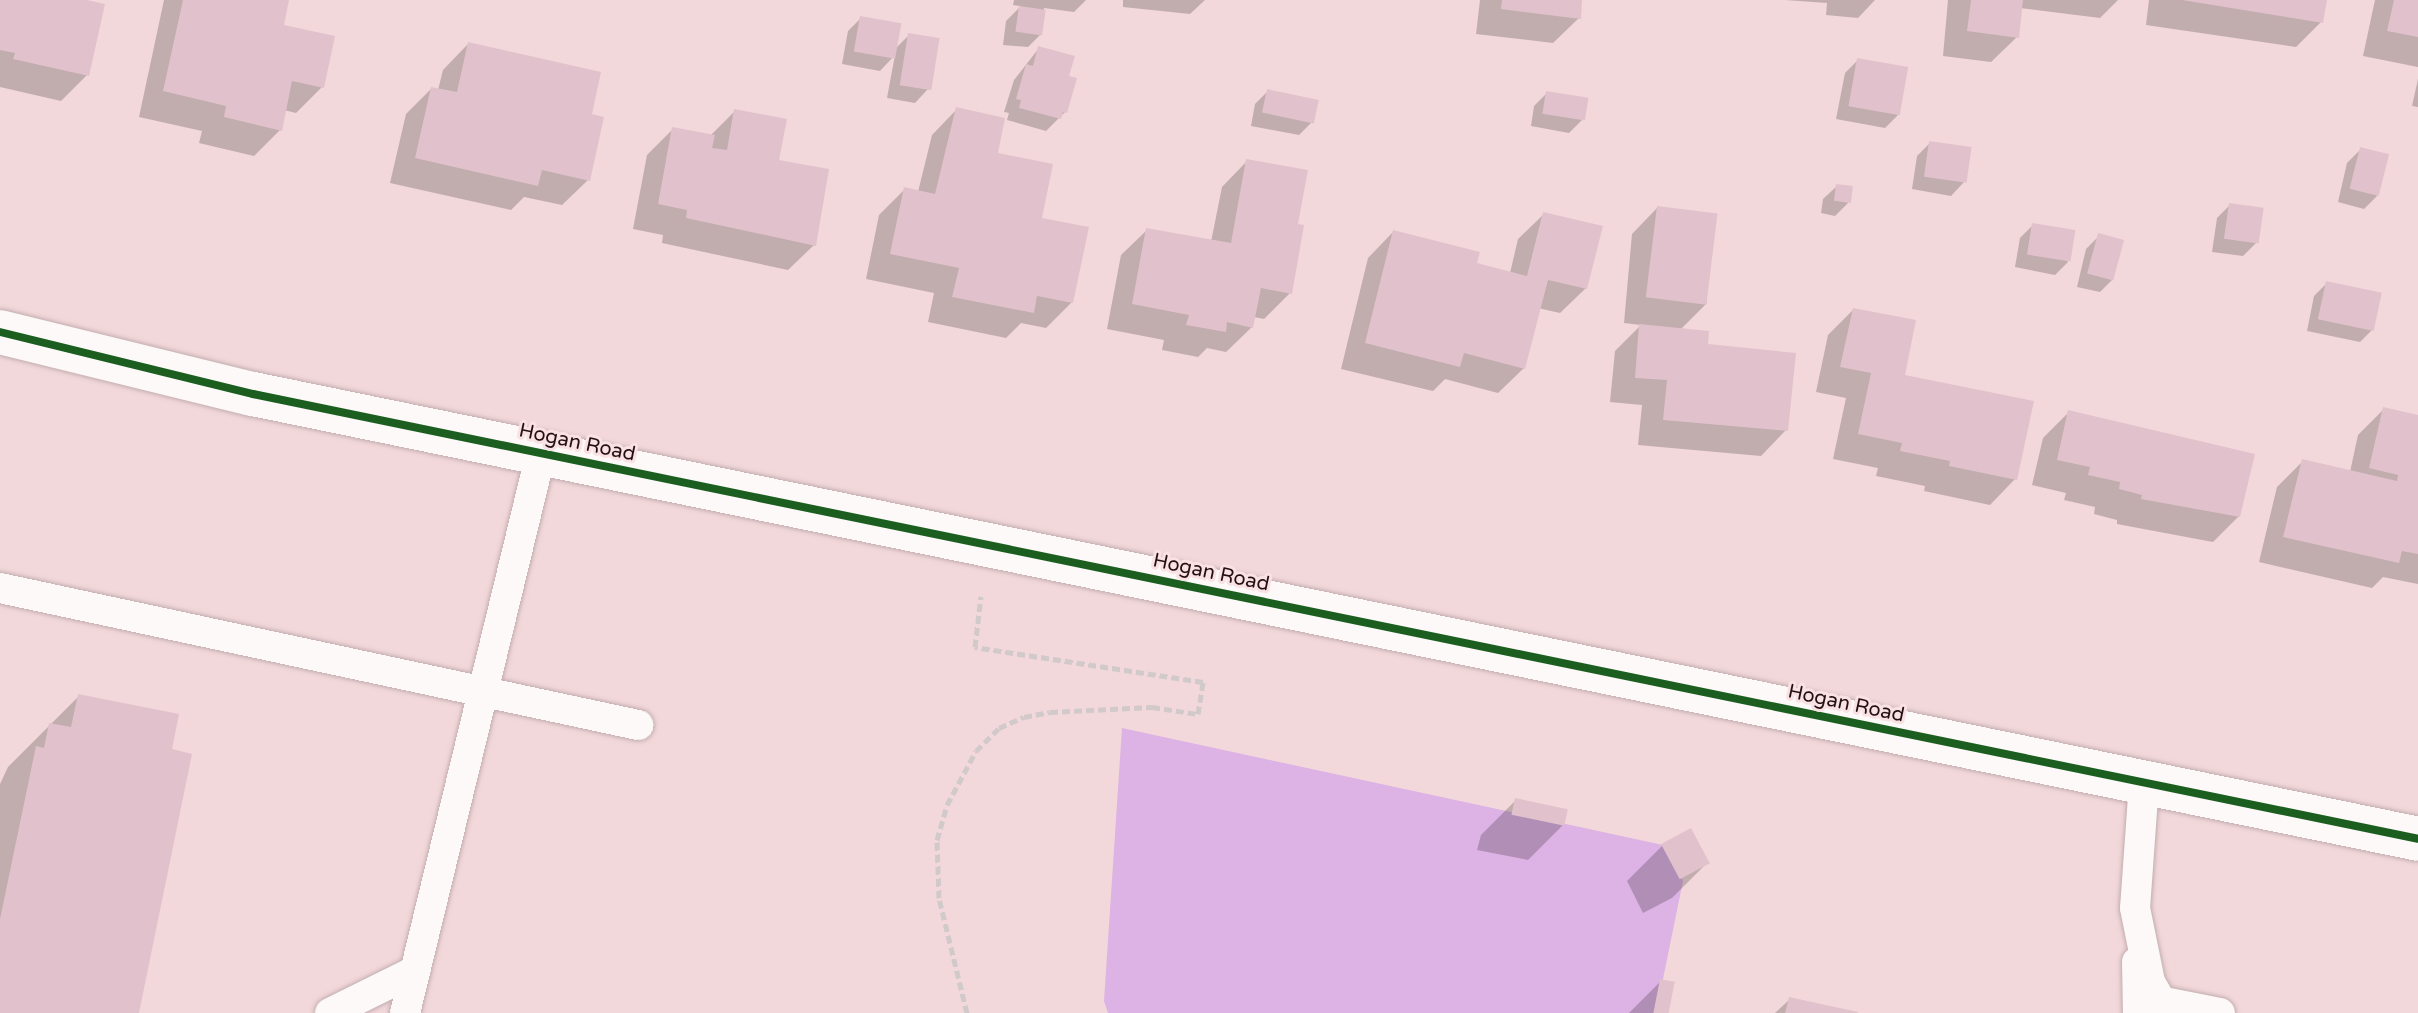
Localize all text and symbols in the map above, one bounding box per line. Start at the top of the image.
street label: Hogan Road [517,419,637,467]
street label: Hogan Road [1151,549,1271,597]
street label: Hogan Road [1786,680,1906,728]

